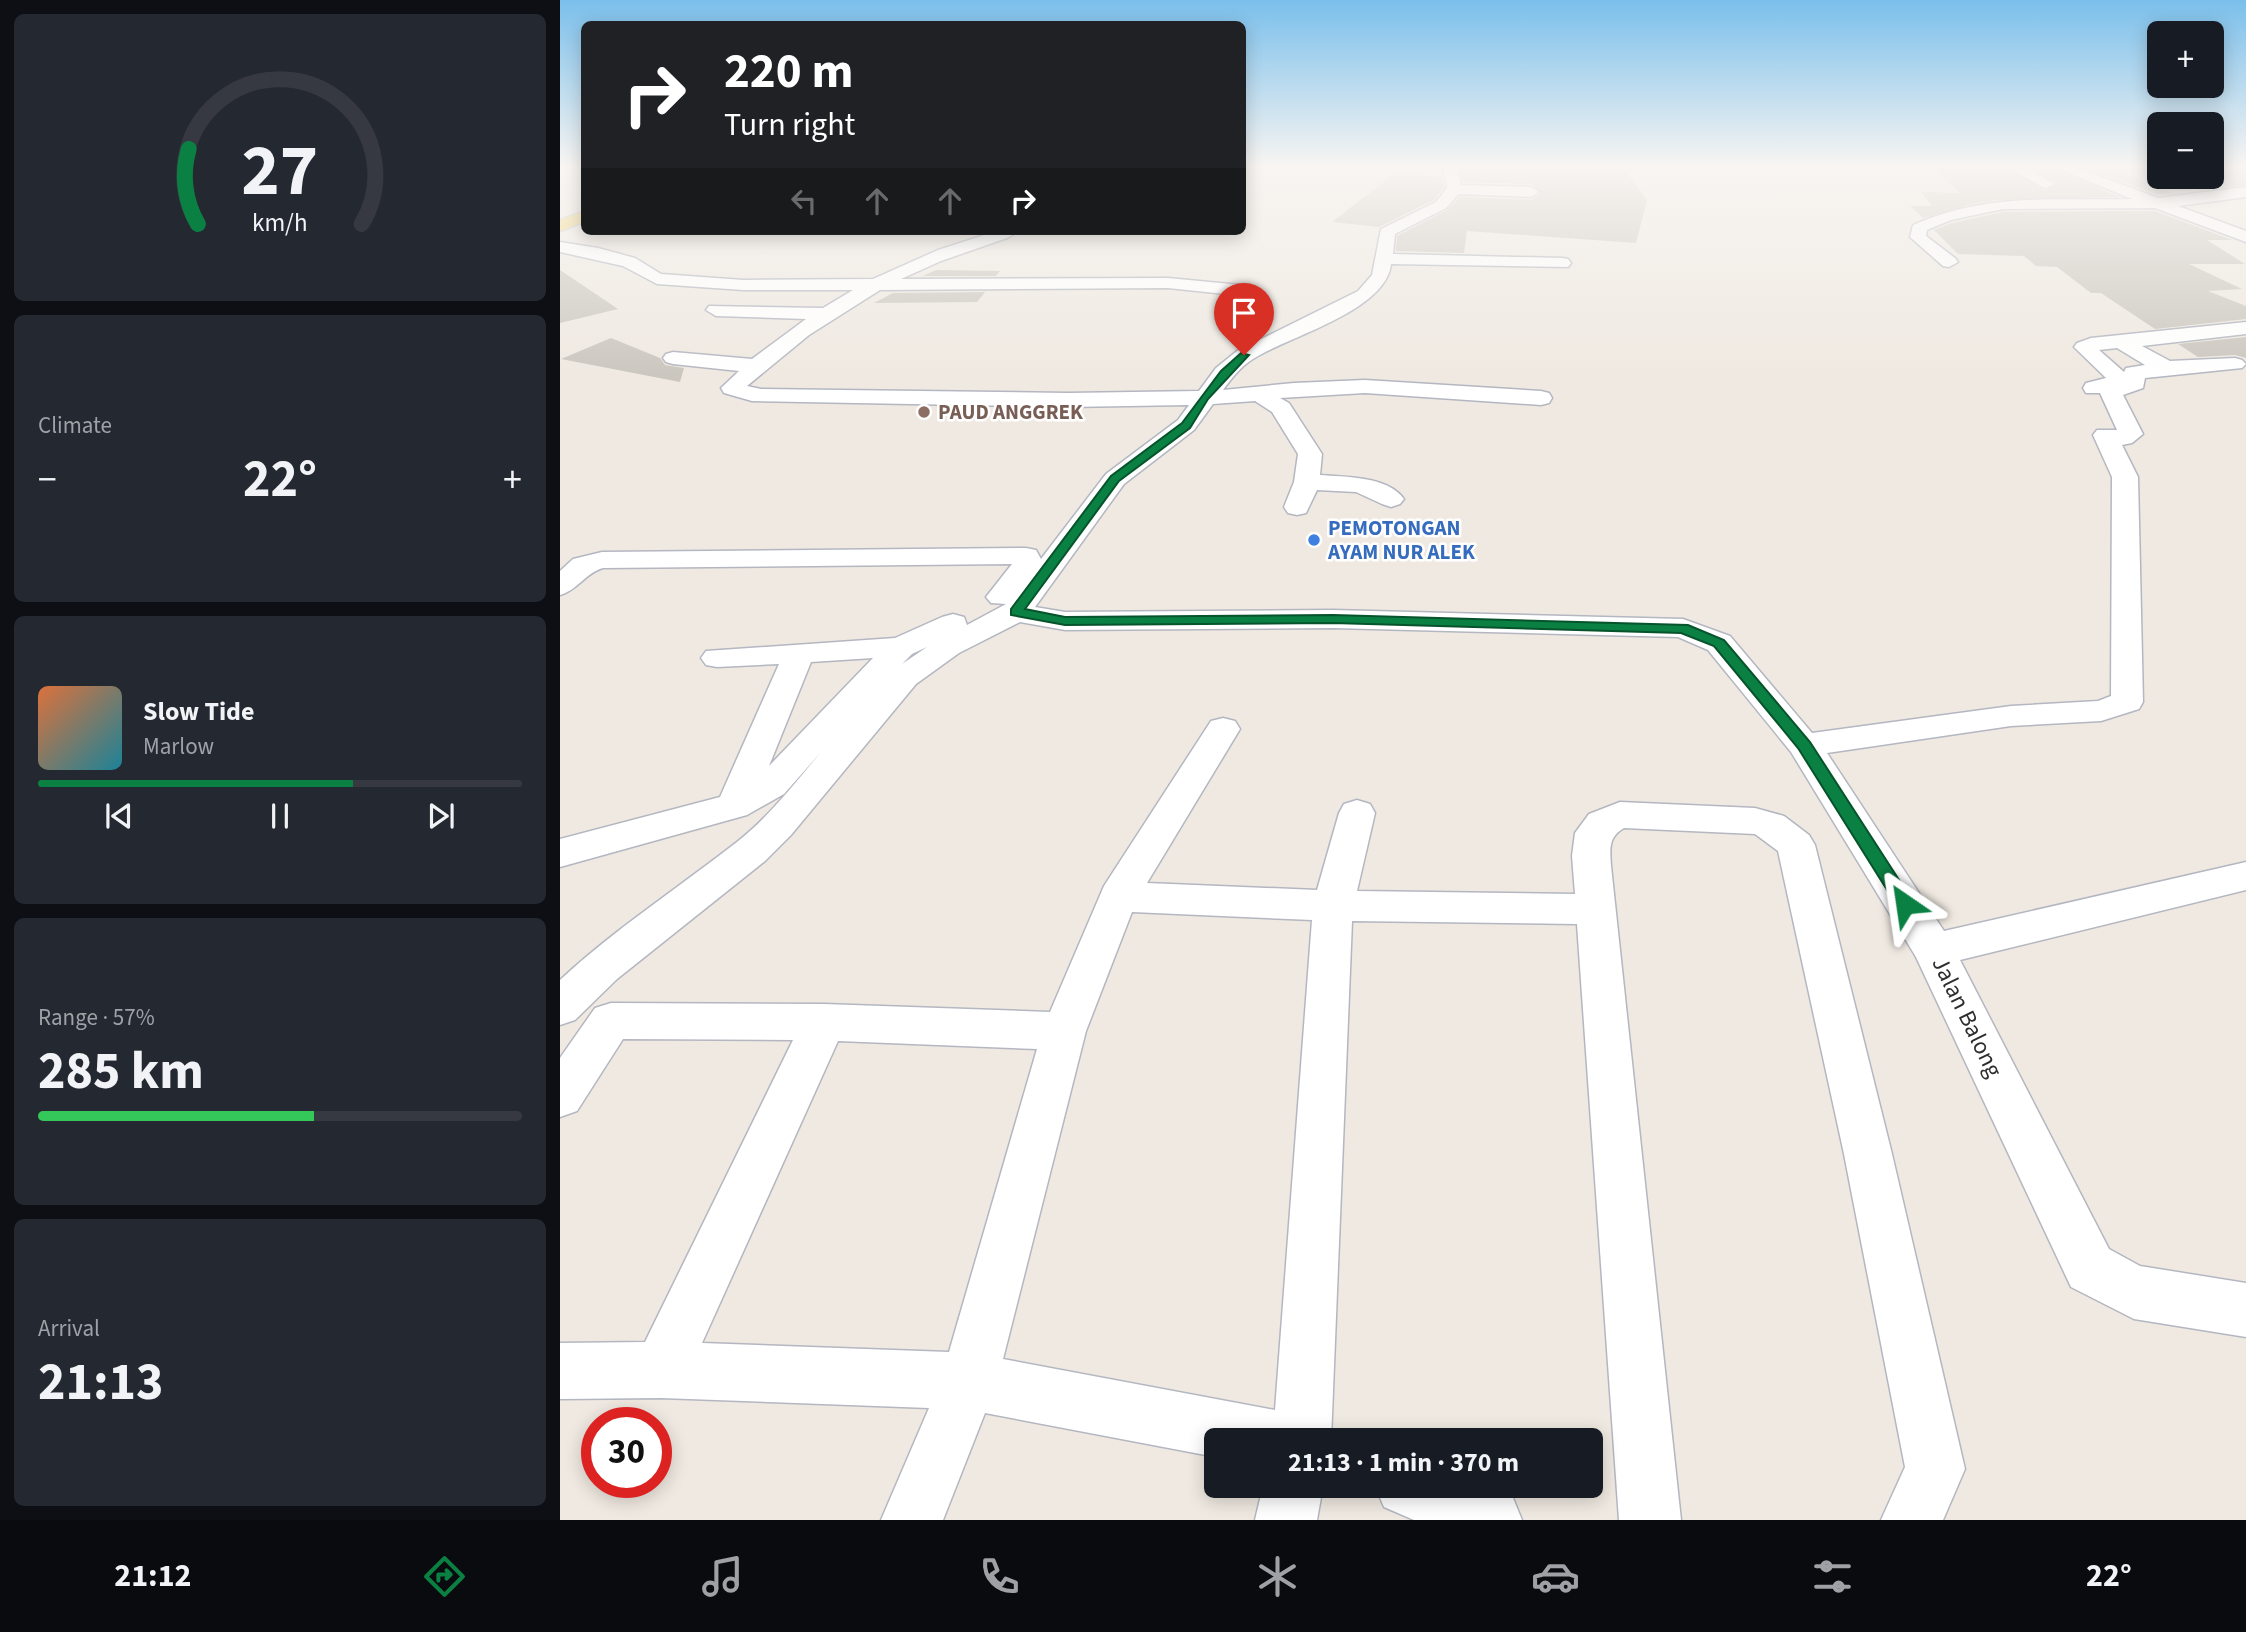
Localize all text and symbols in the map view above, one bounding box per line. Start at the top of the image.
map controls [2147,21,2224,189]
button: + [2147,21,2224,98]
text: 220 m [724,37,853,107]
icon: right [609,49,700,140]
text: Turn right [724,102,855,148]
button: − [2147,112,2224,189]
text: 27 [242,119,318,223]
icon: left [785,182,823,220]
icon: ahead [858,182,896,220]
icon: ahead [931,182,969,220]
icon: right [1004,182,1042,220]
text: km/h [252,204,308,240]
pin [1214,283,1274,355]
icon: arrive [1225,294,1263,332]
place label: PAUD ANGGREK [938,397,1084,427]
marker: PAUD ANGGREK [916,404,932,420]
text: Climate [38,409,112,442]
text: 22° [243,443,317,517]
text: − [38,453,57,507]
text: + [503,453,522,507]
place label: PEMOTONGAN AYAM NUR ALEK [1327,513,1476,567]
marker: PEMOTONGAN AYAM NUR ALEK [1306,532,1322,548]
text: Slow Tide [143,693,254,730]
text: Marlow [143,730,214,763]
icon: previous [100,797,138,835]
icon: pause [261,797,299,835]
icon: next [422,797,460,835]
position arrow [1868,867,1942,941]
street label: Jalan Balong [1923,951,2011,1083]
text: Range · 57% [38,1001,155,1034]
text: 285 km [38,1035,204,1109]
text: Arrival [38,1312,100,1345]
text: 21:13 [38,1346,163,1420]
speed limit sign: 30 [581,1407,672,1498]
text: 21:13 · 1 min · 370 m [1288,1444,1519,1481]
icon: directions [420,1552,469,1601]
icon: music [698,1552,747,1601]
icon: phone [975,1552,1024,1601]
icon: climate [1253,1552,1302,1601]
icon: car [1531,1552,1580,1601]
icon: filters [1808,1552,1857,1601]
text: 21:12 [114,1553,192,1599]
text: 22° [2086,1553,2132,1599]

